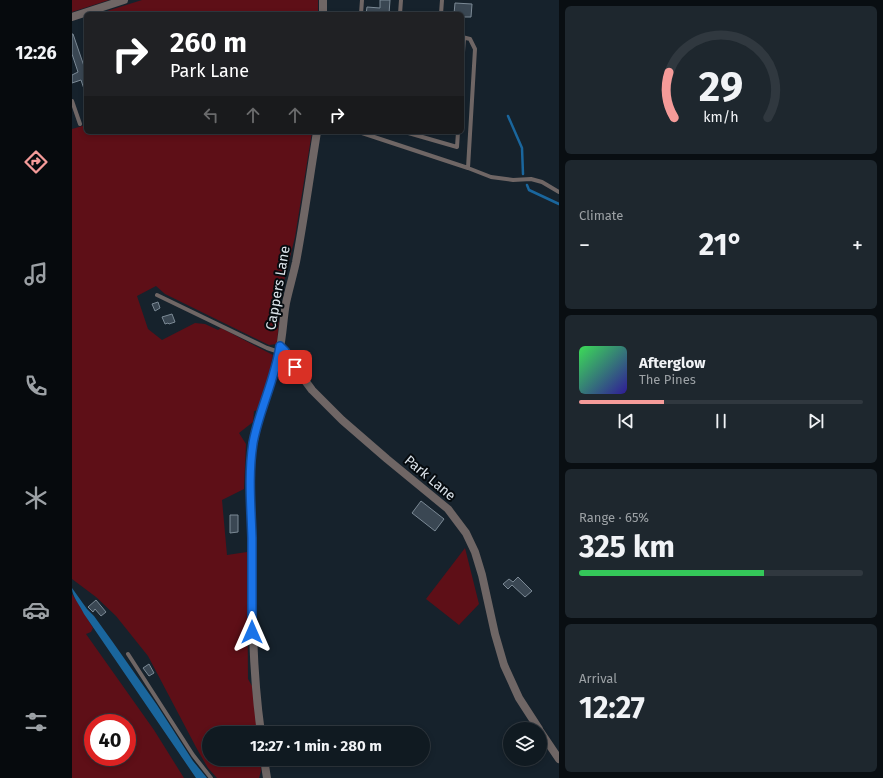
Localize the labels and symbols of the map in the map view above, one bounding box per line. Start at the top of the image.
street label: Cappers Lane [262,245,294,331]
pin [278,350,312,384]
street label: Park Lane [401,452,459,504]
position arrow [231,611,273,653]
speed limit sign: 40 [84,714,136,766]

